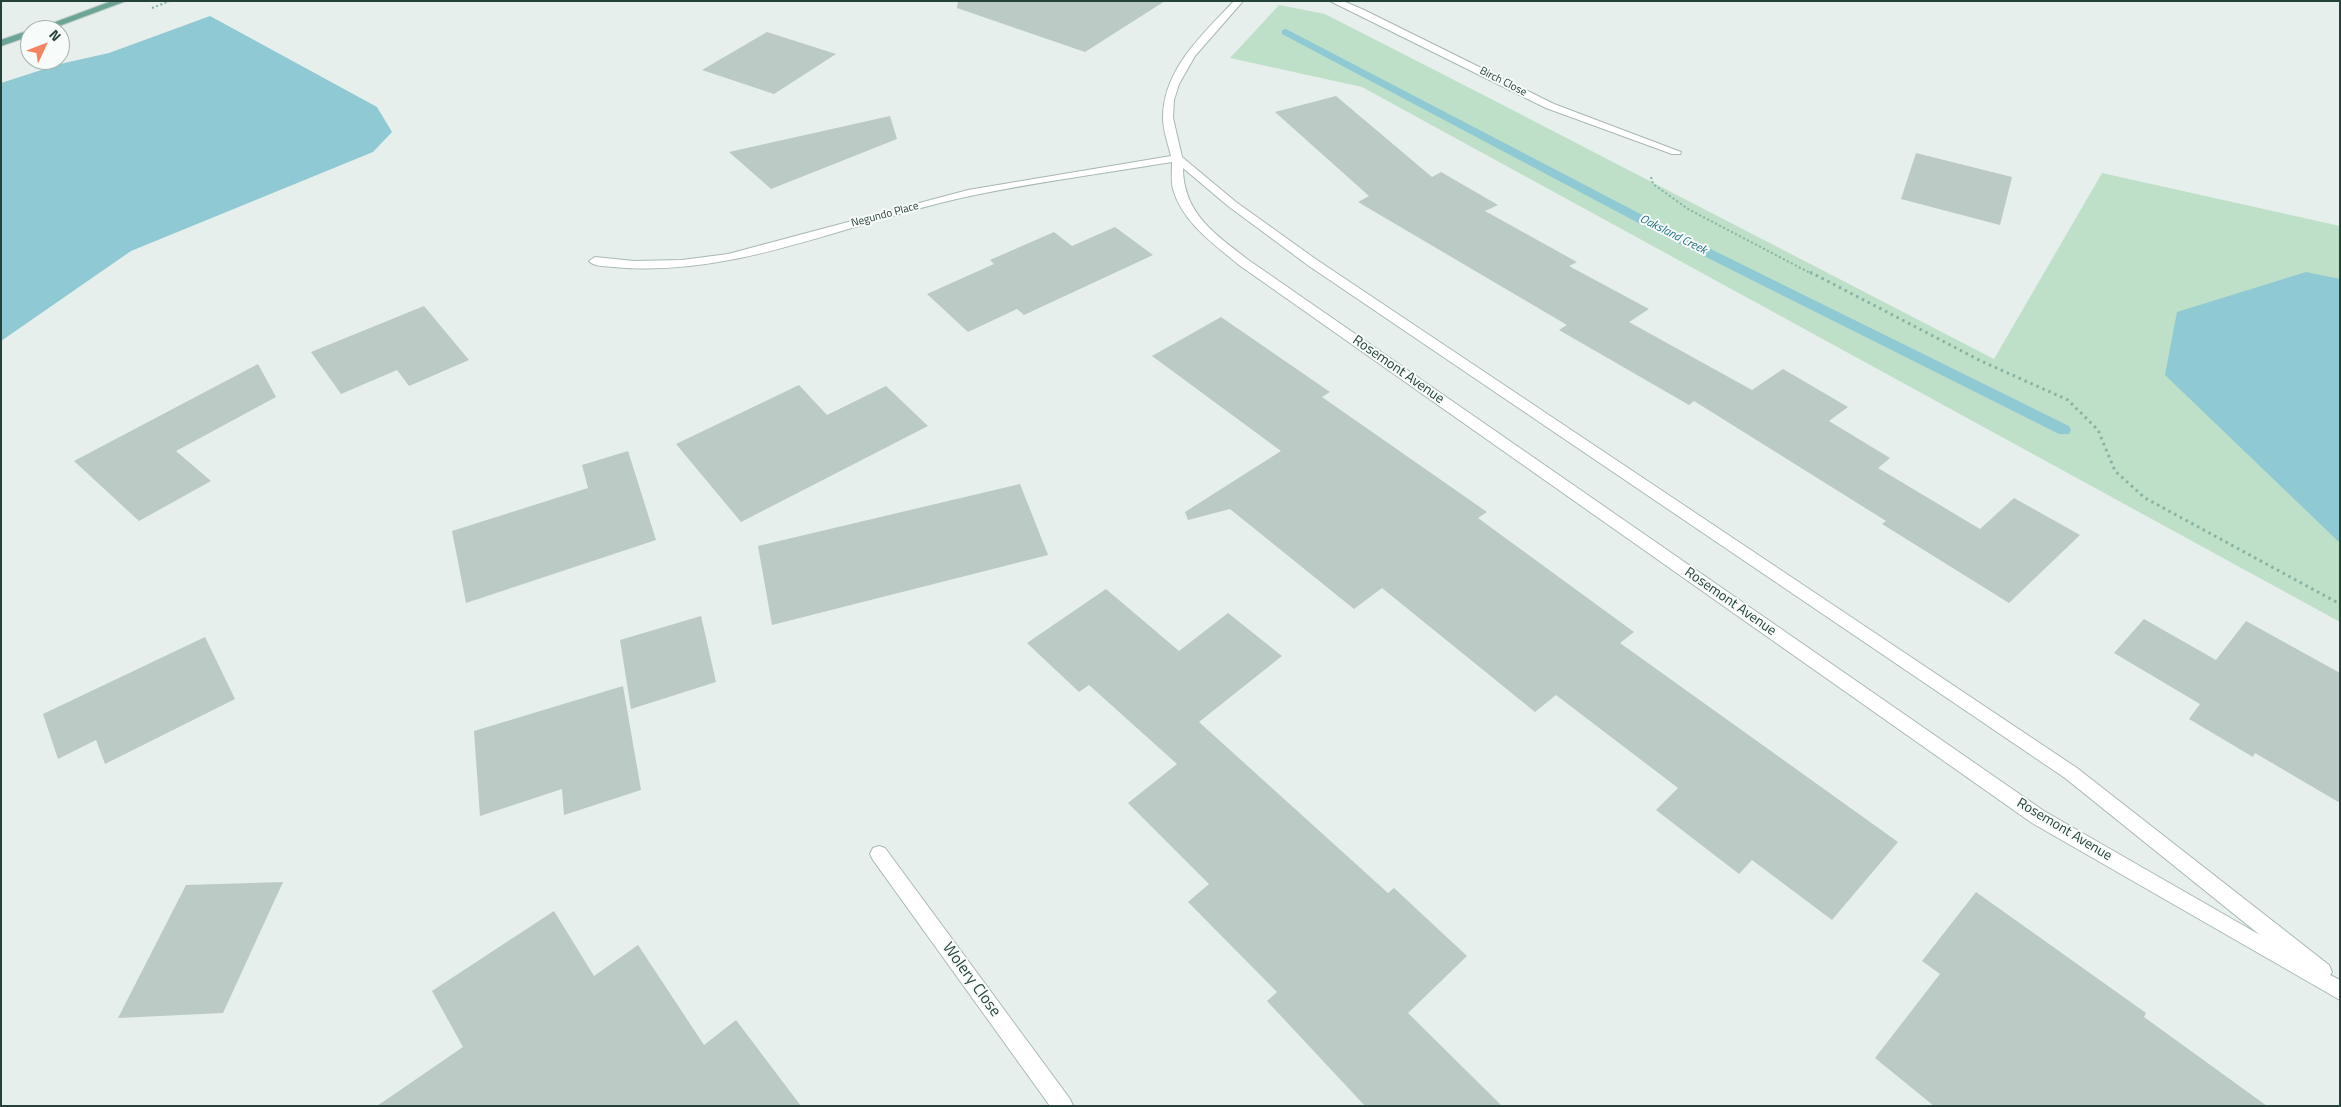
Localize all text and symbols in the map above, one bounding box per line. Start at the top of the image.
north arrow [20,20,70,70]
text: N [45,24,67,46]
street label: Birch Close [1477,65,1529,99]
street label: Negundo Place [850,200,920,230]
water label: Oaksland Creek [1637,212,1709,258]
street label: Rosemont Avenue [1349,332,1447,408]
street label: Rosemont Avenue [1681,564,1779,640]
street label: Rosemont Avenue [2013,795,2115,865]
street label: Wolery Close [938,939,1004,1021]

